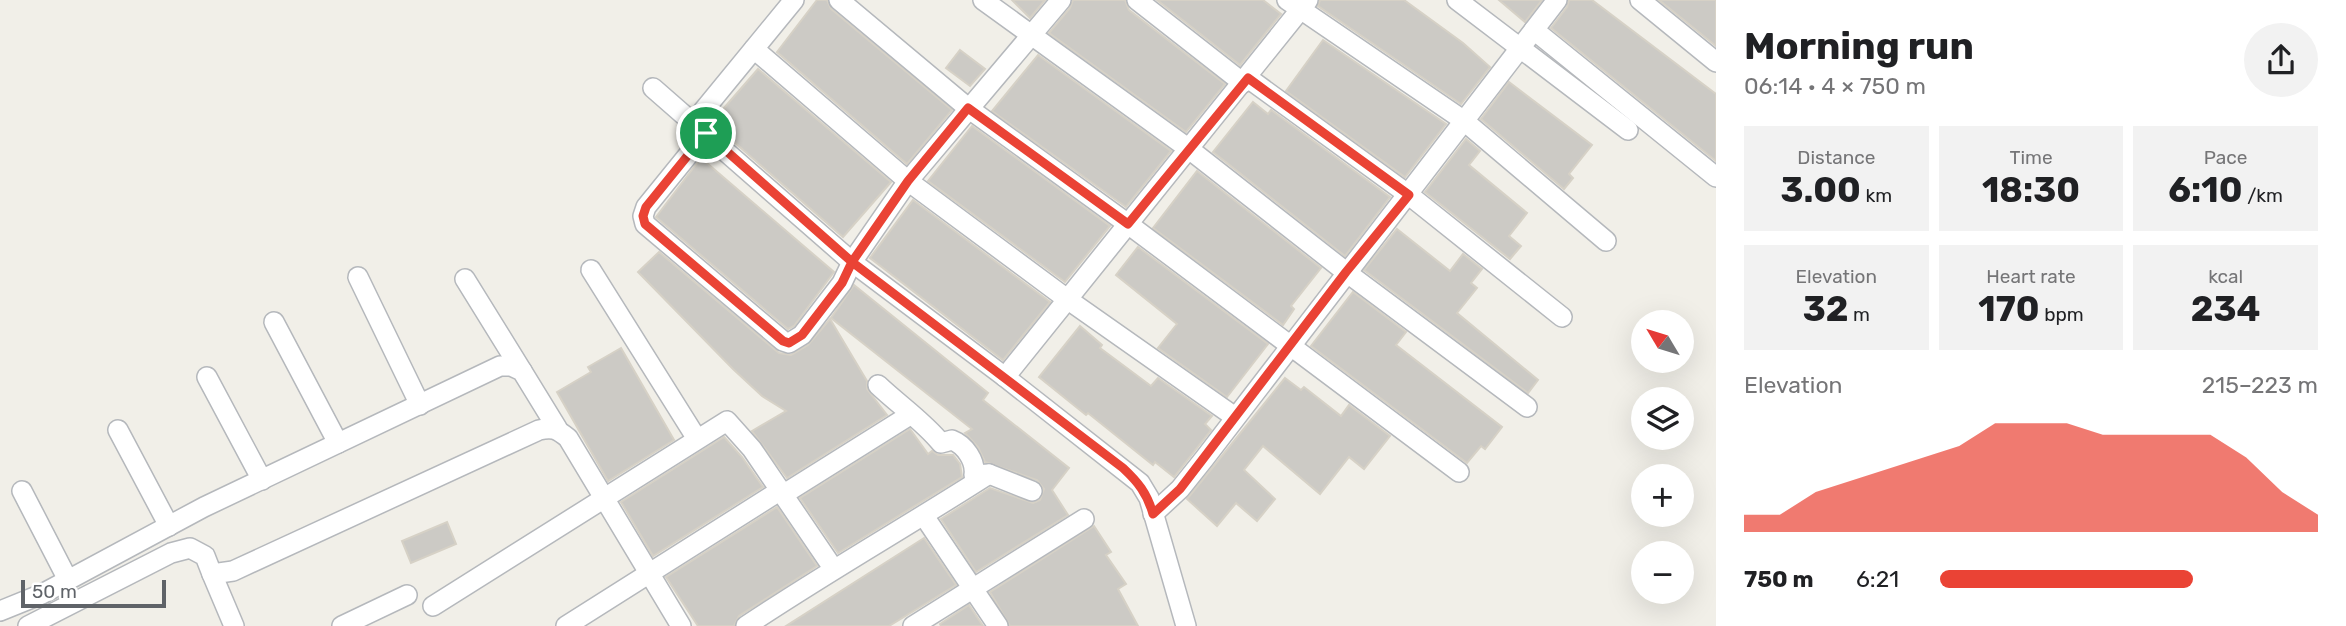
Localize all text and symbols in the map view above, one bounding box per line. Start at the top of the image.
text: Morning run [1744,23,1974,69]
button: share [2244,23,2318,97]
text: 06:14 · 4 × 750 m [1744,72,1926,100]
pin [676,103,736,163]
icon: arrive [687,114,725,152]
text: Distance [1797,146,1875,169]
text: Time [2009,146,2053,169]
text: Pace [2204,146,2247,169]
text: 3.00 [1780,169,1861,211]
text: 18:30 [1982,169,2080,211]
text: 6:10 [2168,169,2243,211]
text: km [1861,184,1892,207]
text: /km [2243,184,2283,207]
text: Elevation [1796,265,1877,288]
text: Heart rate [1986,265,2076,288]
text: kcal [2208,265,2243,288]
text: 32 [1803,288,1848,330]
text: 170 [1978,288,2040,330]
text: 234 [2191,288,2261,330]
text: m [1848,303,1870,326]
text: bpm [2040,303,2084,326]
north arrow [1631,310,1694,373]
map controls [1631,310,1694,604]
text: Elevation [1744,371,1843,399]
text: 215–223 m [2202,371,2318,399]
button: layers [1631,387,1694,450]
button: + [1631,464,1694,527]
button: − [1631,541,1694,604]
text: 750 m [1744,565,1814,593]
text: 6:21 [1856,565,1899,593]
scale bar [21,577,166,609]
text: 50 m [32,580,77,603]

